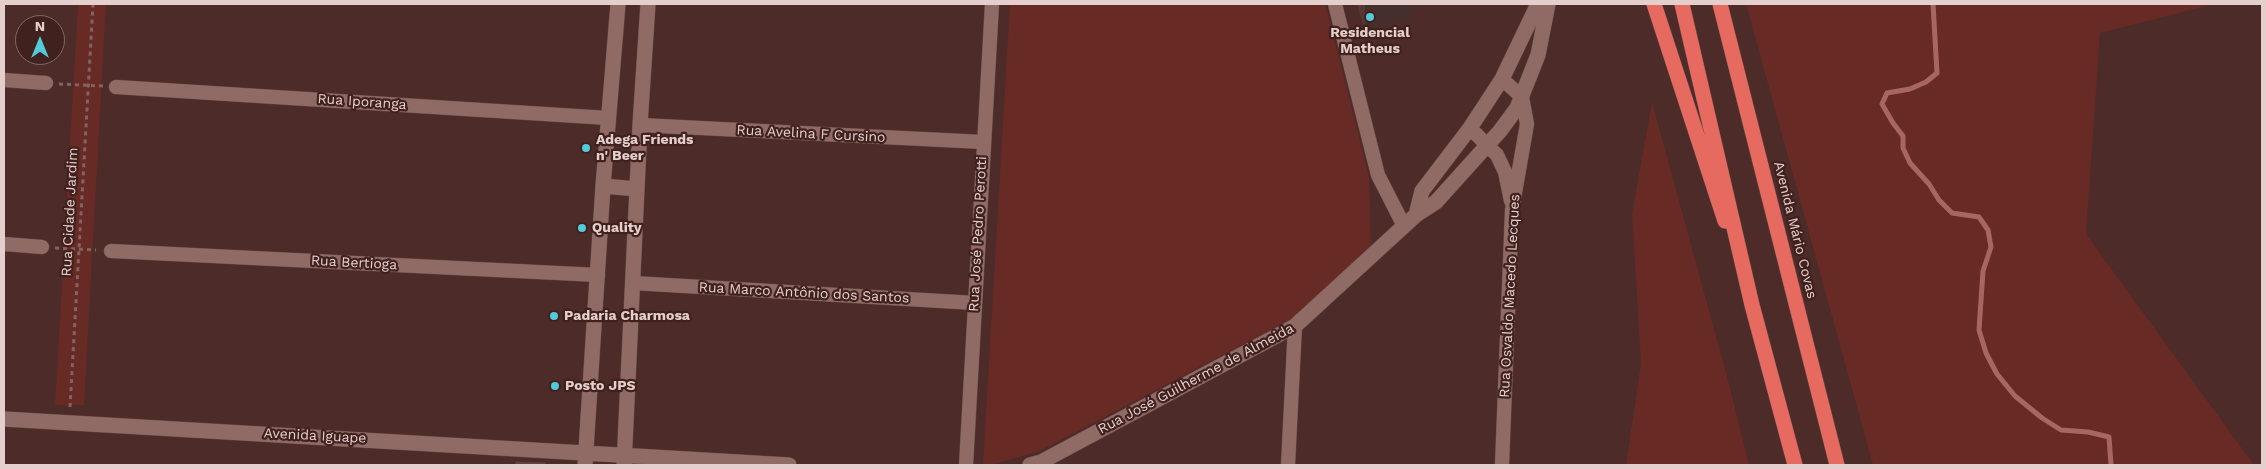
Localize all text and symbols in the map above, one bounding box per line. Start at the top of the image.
marker: Residencial Matheus [1364,11,1376,23]
north arrow [15,15,65,65]
text: N [35,18,45,34]
place label: Residencial Matheus [1330,25,1410,58]
street label: Rua Iporanga [317,91,407,113]
street label: Rua Avelina F Cursino [736,122,886,146]
place label: Adega Friends n' Beer [596,132,694,164]
marker: Adega Friends n' Beer [580,142,592,154]
street label: Rua Cidade Jardim [58,147,82,277]
street label: Rua José Pedro Perotti [966,156,990,312]
street label: Avenida Mário Covas [1770,160,1820,300]
street label: Rua Osvaldo Macedo Lecques [1496,194,1524,398]
place label: Quality [592,220,642,236]
marker: Quality [576,222,588,234]
street label: Rua Bertioga [310,252,398,274]
street label: Rua Marco Antônio dos Santos [698,279,910,307]
place label: Padaria Charmosa [564,308,690,324]
marker: Padaria Charmosa [548,310,560,322]
street label: Rua José Guilherme de Almeida [1095,320,1297,438]
place label: Posto JPS [565,378,636,394]
marker: Posto JPS [549,380,561,392]
street label: Avenida Iguape [263,425,367,447]

